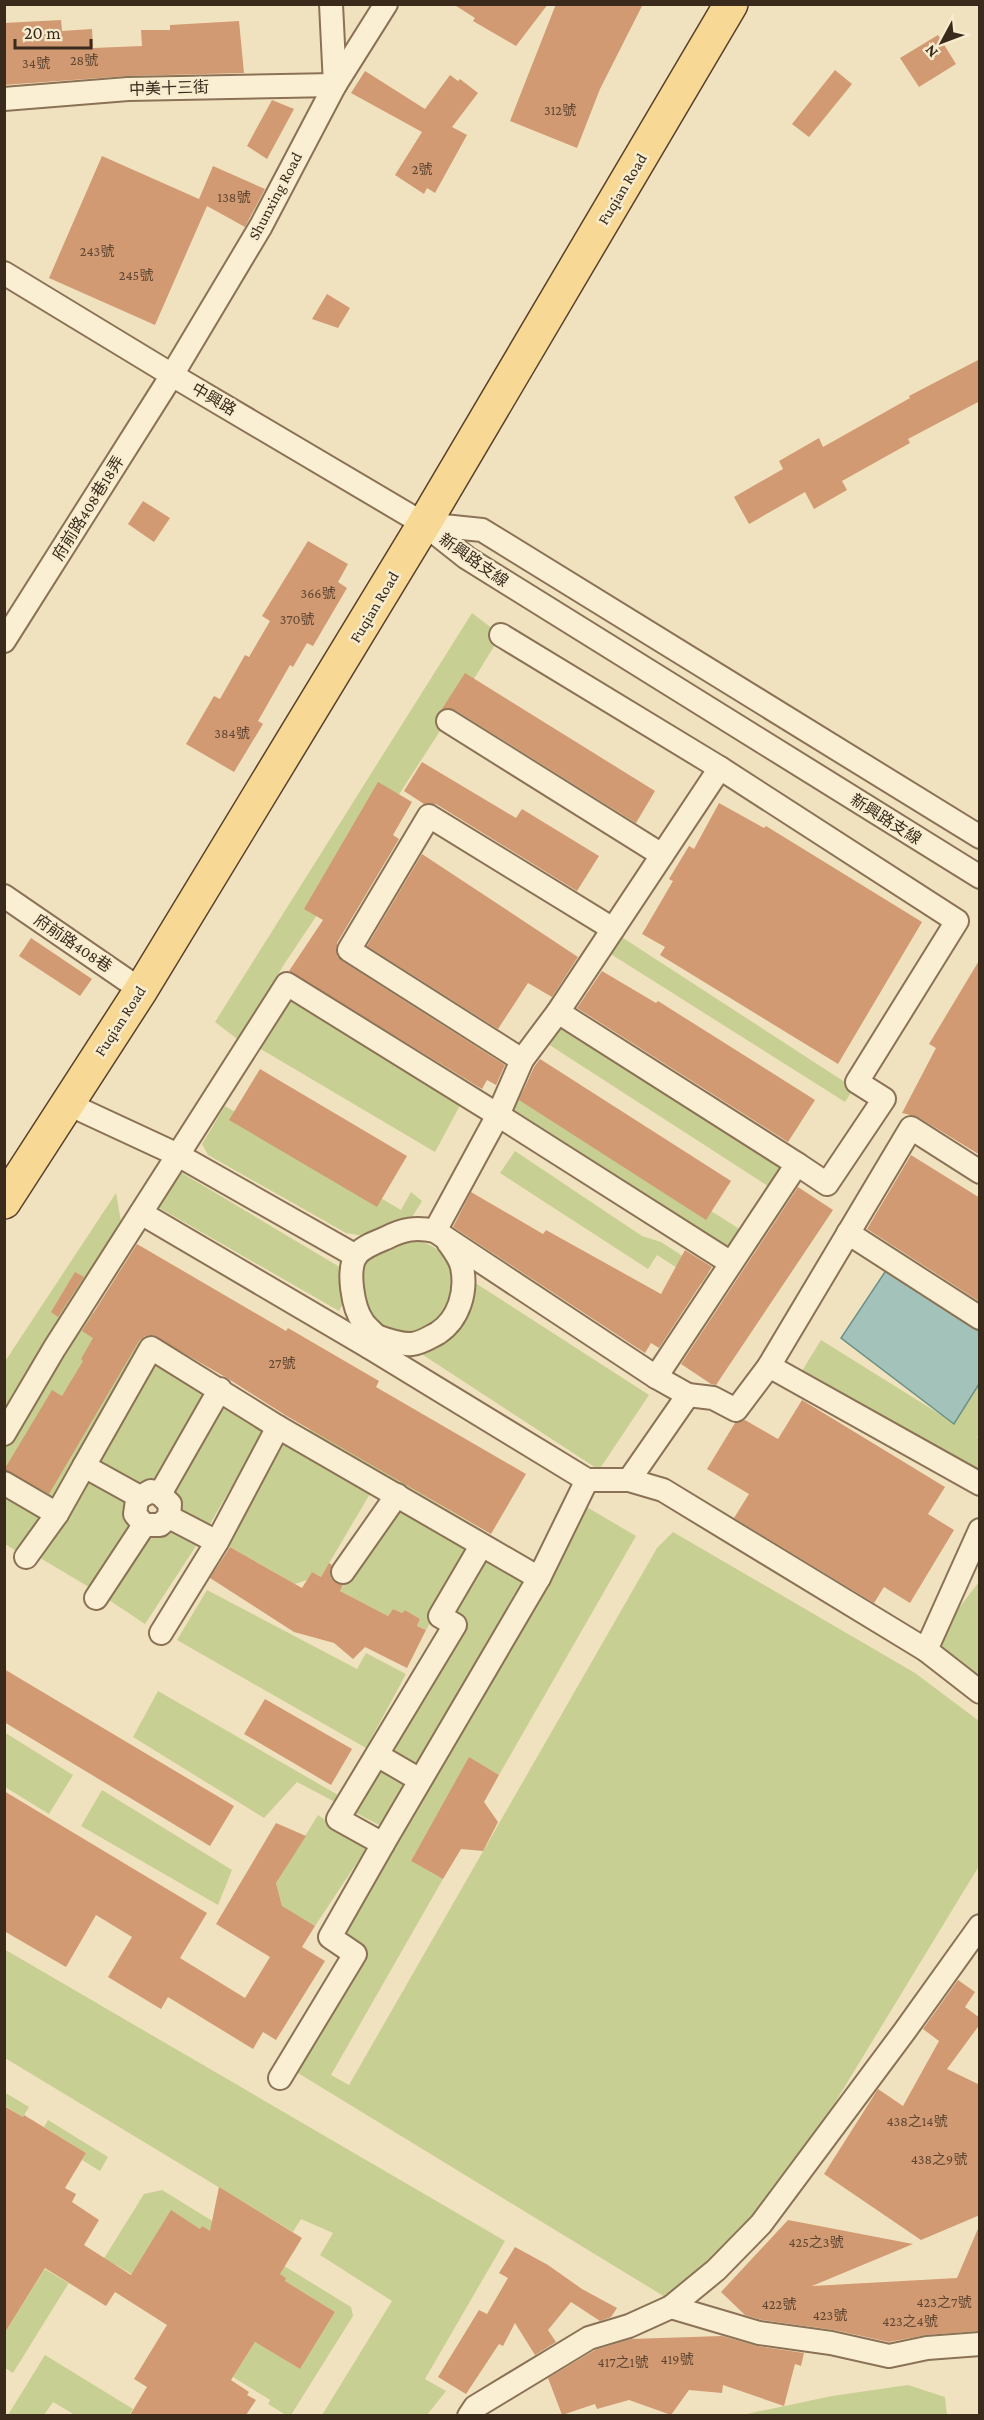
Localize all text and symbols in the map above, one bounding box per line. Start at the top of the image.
scale bar [15,12,92,50]
north arrow [912,12,972,72]
text: 20 m [24,23,61,43]
text: N [921,42,941,61]
house number: 28號 [70,52,98,68]
house number: 34號 [22,55,50,71]
street label: 中美十三街 [129,78,209,98]
house number: 312號 [544,102,576,118]
street label: Shunxing Road [245,149,306,243]
street label: Fuqian Road [594,150,651,228]
house number: 2號 [412,161,432,177]
house number: 138號 [218,189,250,205]
house number: 243號 [80,243,114,259]
house number: 245號 [119,267,153,283]
street label: 中興路 [189,380,239,418]
street label: 府前路408巷18弄 [49,453,127,563]
street label: 新興路支線 [436,530,512,590]
street label: Fuqian Road [346,568,403,646]
house number: 366號 [301,585,335,601]
house number: 370號 [280,611,314,627]
house number: 384號 [214,725,250,741]
street label: 新興路支線 [848,791,924,847]
street label: 府前路408巷 [31,911,115,975]
street label: Fuqian Road [91,982,150,1060]
house number: 27號 [269,1355,295,1371]
house number: 438之14號 [887,2113,948,2129]
house number: 438之9號 [911,2151,967,2167]
house number: 425之3號 [789,2234,843,2250]
house number: 423之7號 [917,2294,971,2310]
house number: 422號 [762,2296,796,2312]
house number: 423號 [813,2307,847,2323]
house number: 423之4號 [882,2313,938,2329]
house number: 419號 [661,2351,693,2367]
house number: 417之1號 [598,2354,648,2370]

